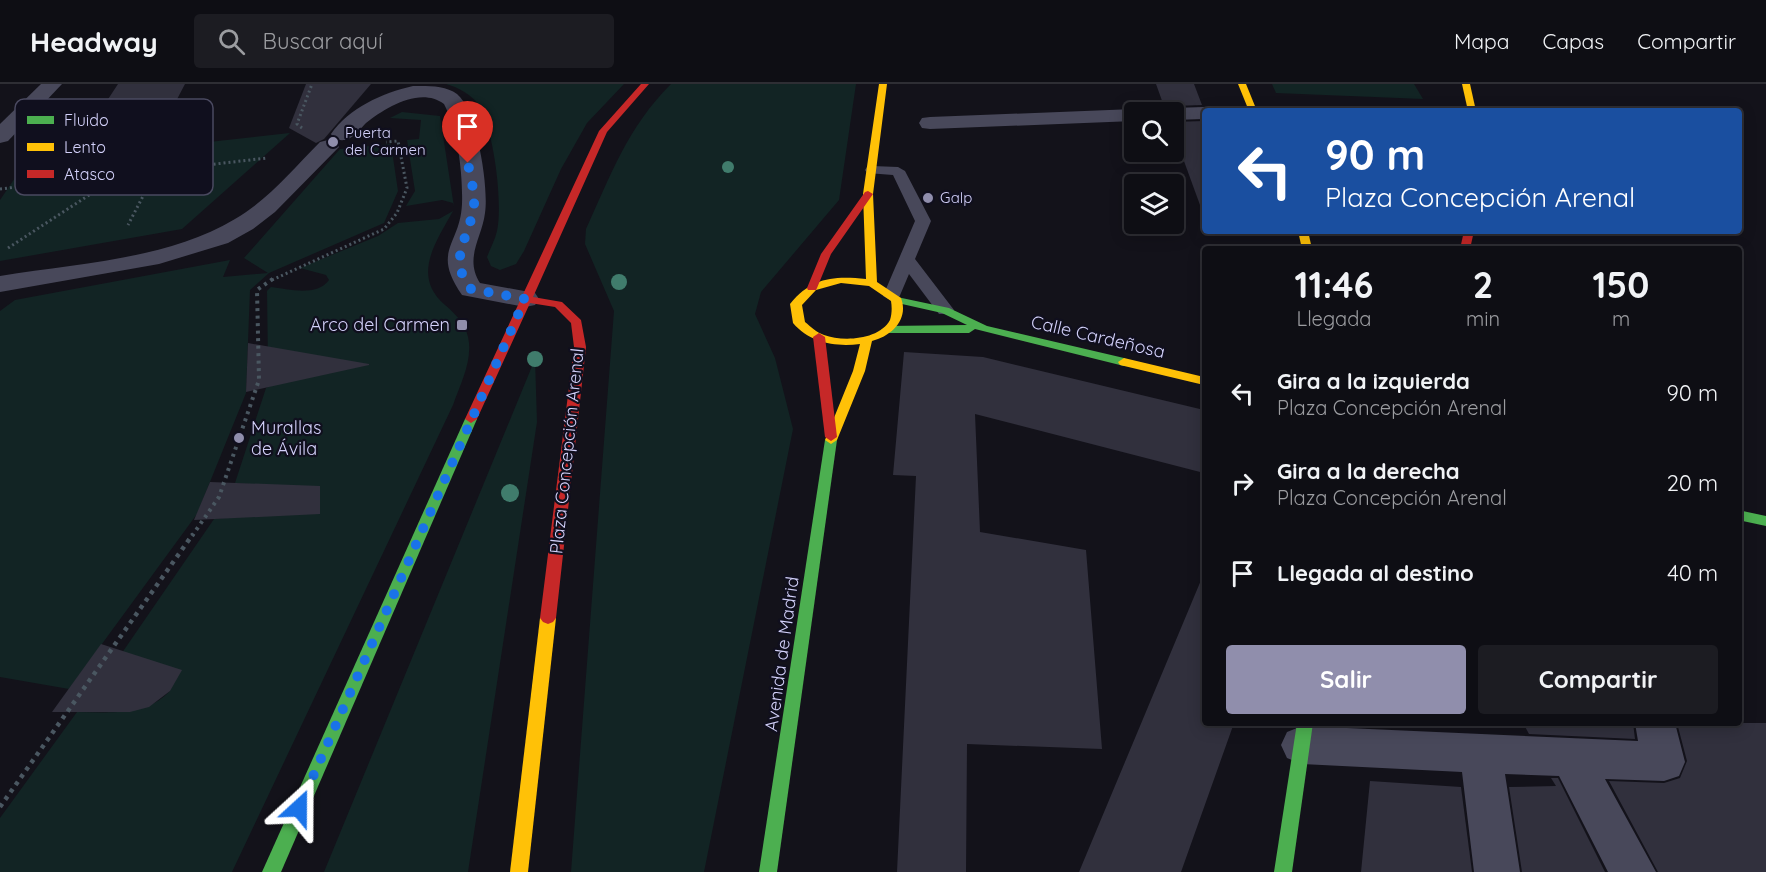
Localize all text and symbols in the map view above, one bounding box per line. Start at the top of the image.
search box [194,14,614,68]
text: Headway [30,24,158,59]
icon: search [215,25,248,58]
text: Buscar aquí [263,27,383,55]
text: Mapa [1454,28,1509,54]
text: Capas [1542,28,1604,54]
text: Compartir [1637,28,1736,54]
legend [15,99,213,195]
pin [442,101,493,163]
map controls [1124,102,1184,234]
button: search [1124,102,1184,162]
text: Fluido [64,110,109,130]
icon: arrive [451,110,484,143]
place label: Puerta del Carmen [345,123,426,159]
text: 90 m [1325,128,1425,181]
icon: left [1226,132,1304,210]
marker: Puerta del Carmen [326,135,340,149]
text: Lento [64,137,106,157]
text: Atasco [64,164,115,184]
button: layers [1124,174,1184,234]
text: Plaza Concepción Arenal [1325,180,1635,214]
place label: Galp [940,188,972,207]
marker: Galp [921,191,935,205]
text: 11:46 [1295,262,1373,307]
text: 2 [1473,262,1493,307]
text: 150 [1593,262,1649,307]
text: Llegada [1297,306,1371,331]
text: min [1466,306,1500,331]
text: m [1612,306,1630,331]
street label: Calle Cardeñosa [1029,310,1167,363]
place label: Arco del Carmen [310,313,450,336]
marker: Arco del Carmen [455,318,469,332]
street label: Plaza Concepción Arenal [544,347,589,555]
text: Gira a la izquierda [1277,367,1470,395]
icon: left [1226,377,1259,410]
text: 90 m [1667,379,1718,407]
text: Plaza Concepción Arenal [1277,395,1507,420]
place label: Murallas de Ávila [251,416,321,460]
marker: Murallas de Ávila [232,431,246,445]
text: Gira a la derecha [1277,457,1460,485]
icon: right [1226,467,1259,500]
text: 20 m [1667,469,1718,497]
text: Plaza Concepción Arenal [1277,485,1507,510]
icon: arrive [1226,557,1259,590]
text: Llegada al destino [1277,559,1474,587]
text: 40 m [1667,559,1718,587]
street label: Avenida de Madrid [759,575,804,733]
button: Salir [1226,645,1466,714]
button: Compartir [1478,645,1718,714]
position arrow [267,776,331,840]

